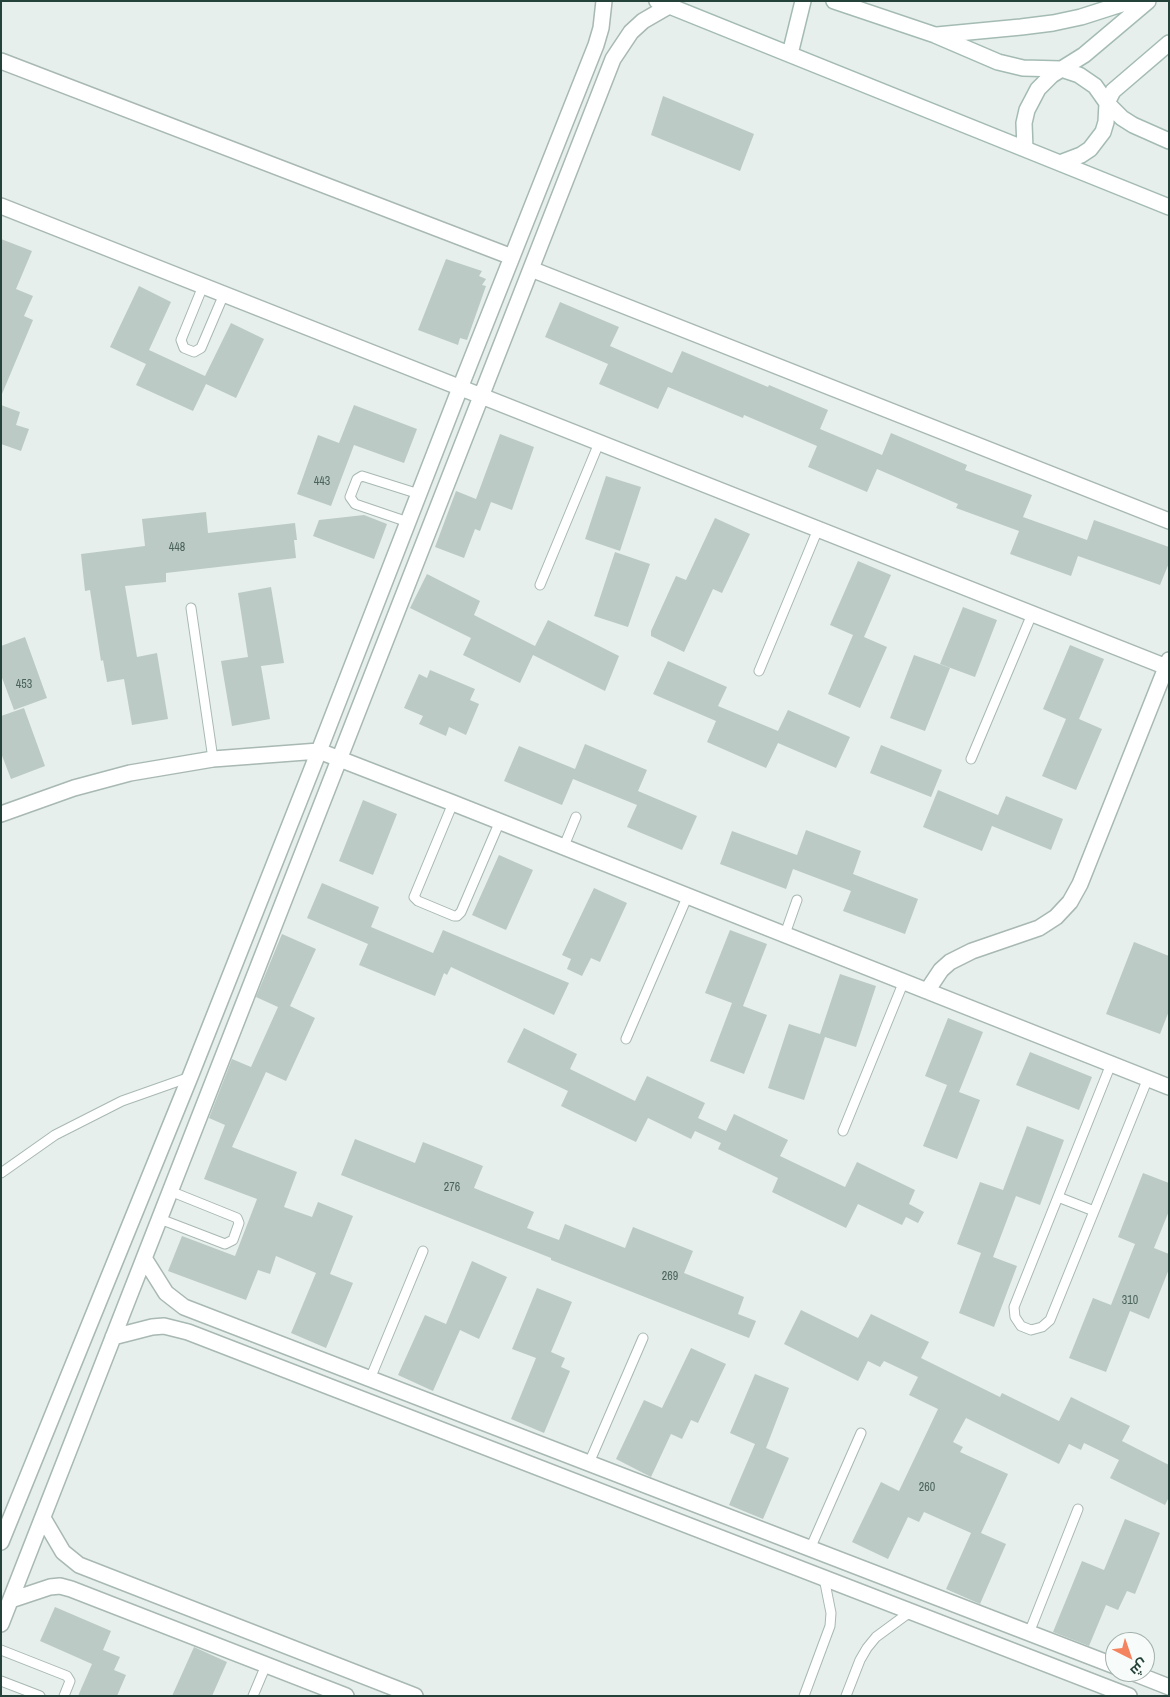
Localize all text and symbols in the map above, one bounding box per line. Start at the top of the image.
house number: 443 [314,475,330,489]
house number: 448 [169,541,185,555]
house number: 453 [16,678,32,692]
house number: 276 [444,1181,460,1195]
house number: 269 [662,1270,678,1284]
house number: 310 [1122,1294,1138,1308]
house number: 260 [919,1481,935,1495]
north arrow [1105,1632,1155,1682]
text: ش [1126,1655,1152,1680]

